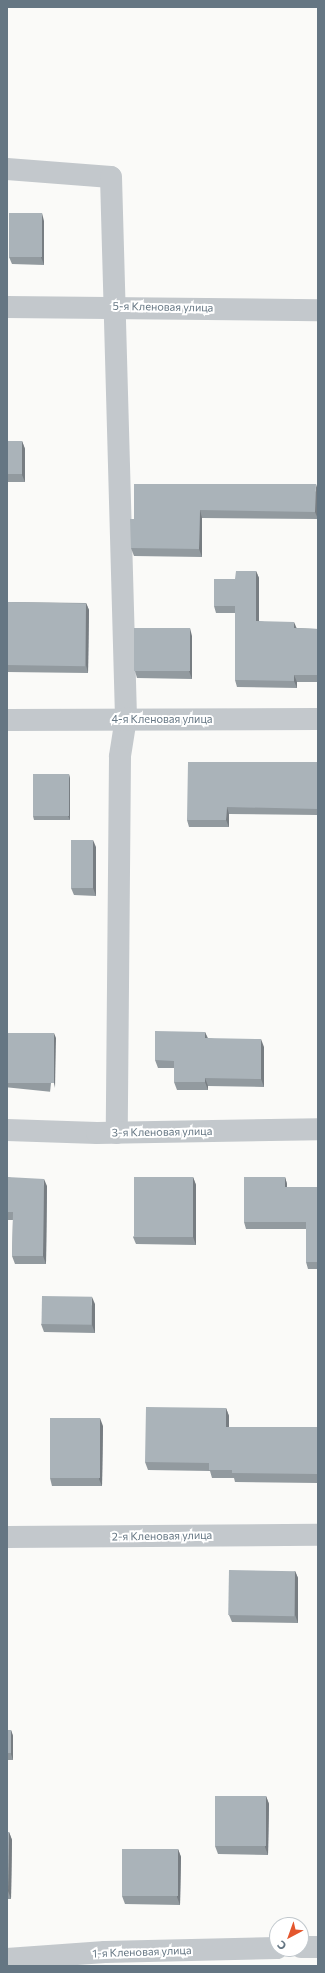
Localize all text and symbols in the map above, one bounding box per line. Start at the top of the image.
street label: 5-я Кленовая улица [113,300,213,314]
street label: 4-я Кленовая улица [111,712,213,726]
street label: 3-я Кленовая улица [112,1125,212,1139]
street label: 2-я Кленовая улица [112,1529,212,1543]
north arrow [269,1917,309,1957]
text: С [274,1938,289,1953]
street label: 1-я Кленовая улица [92,1944,192,1960]

